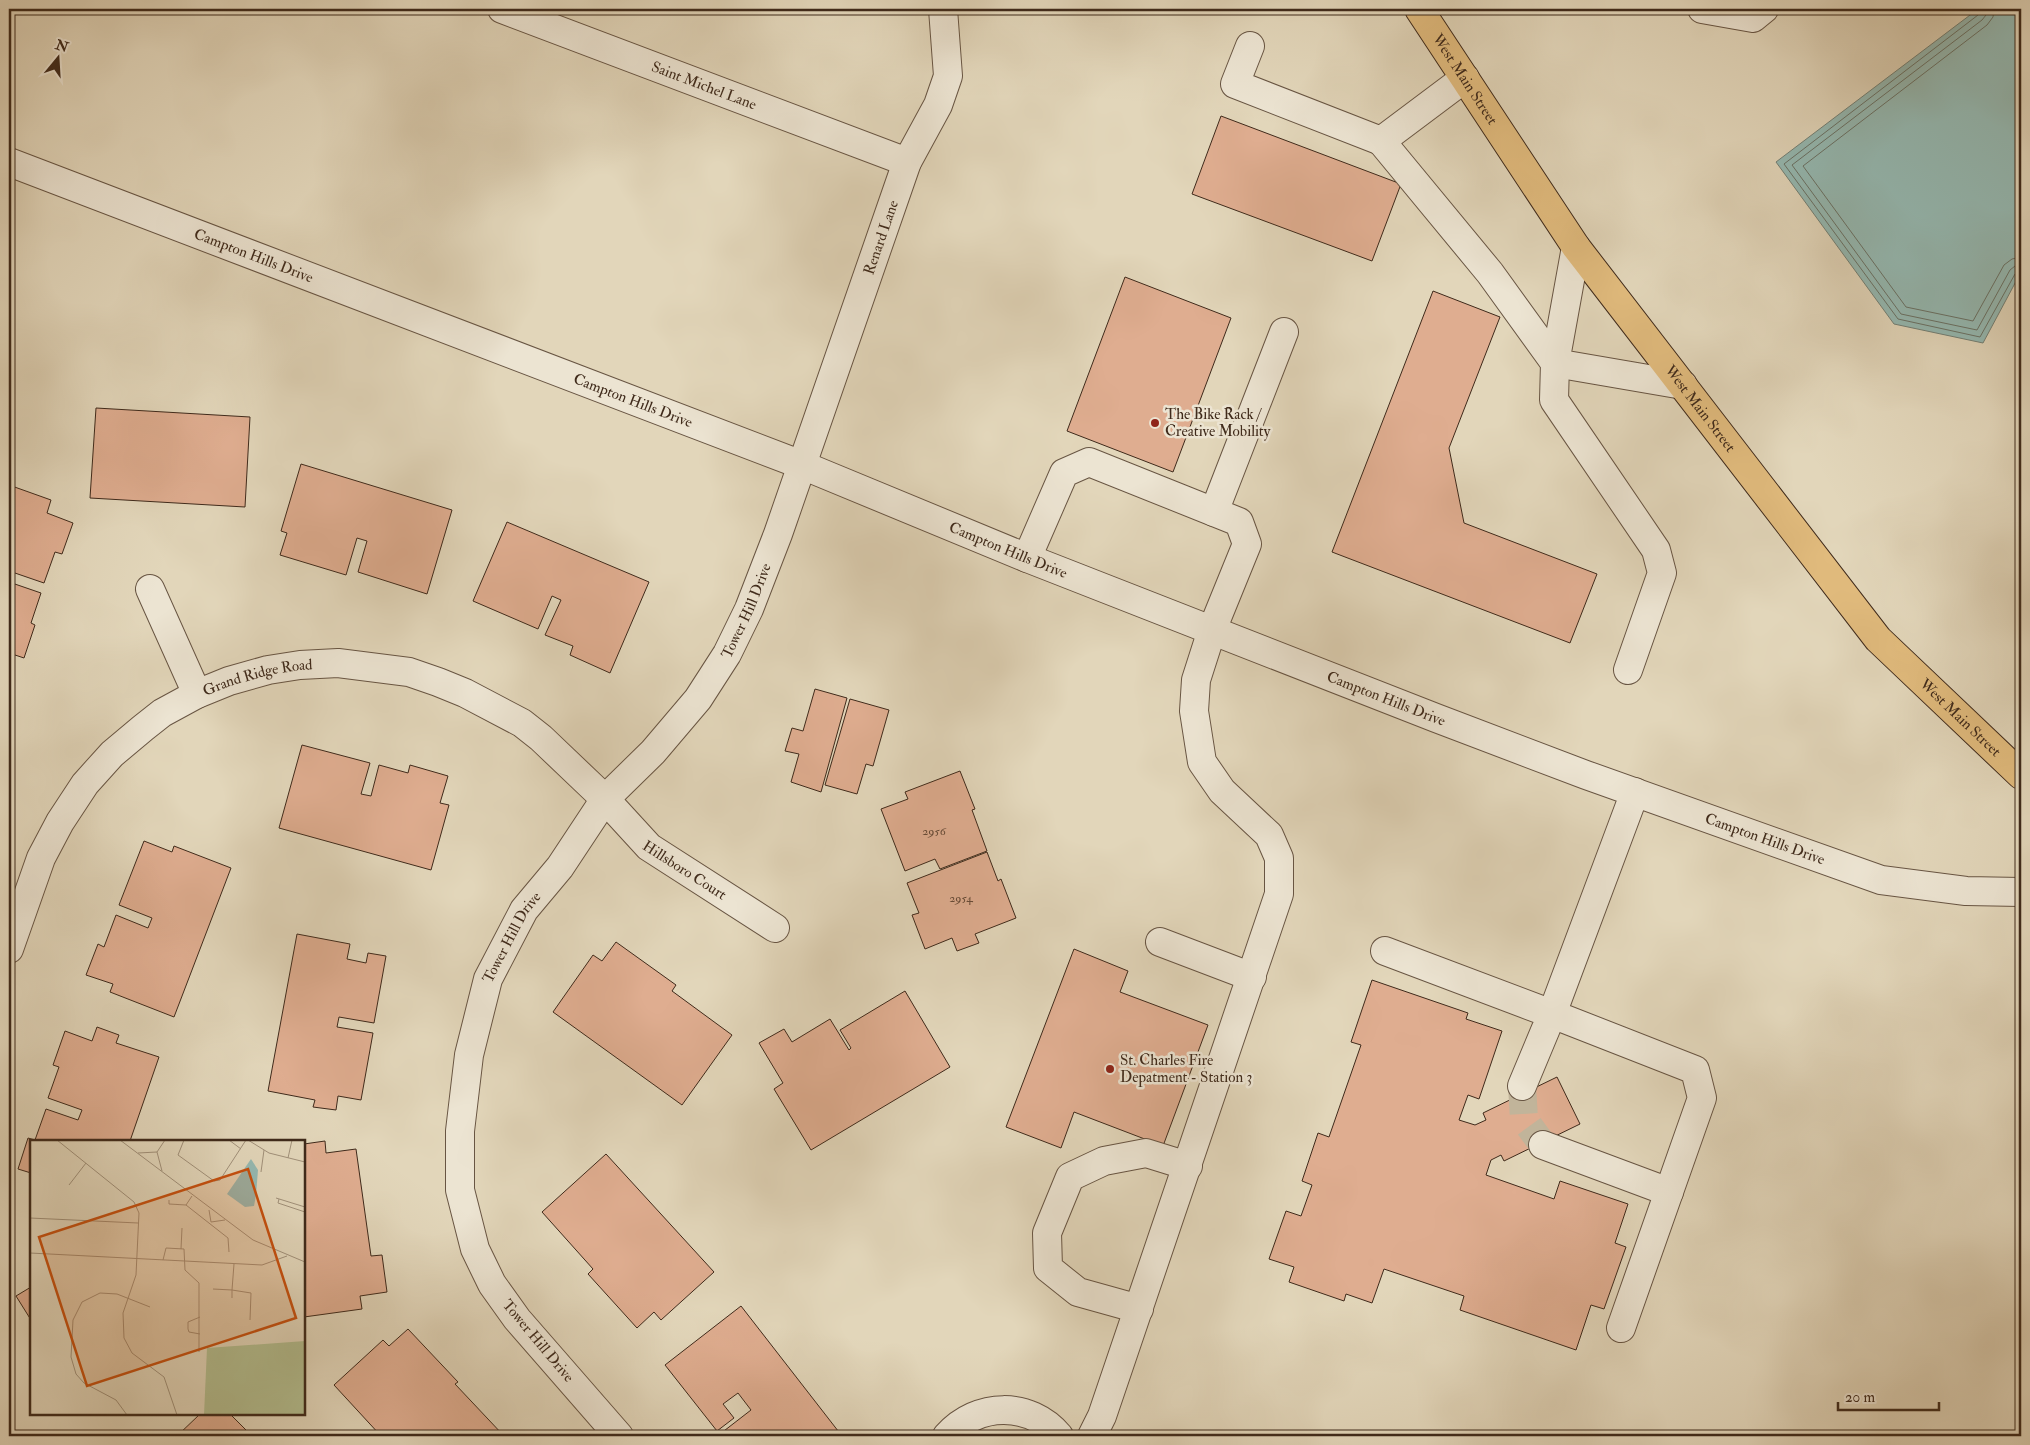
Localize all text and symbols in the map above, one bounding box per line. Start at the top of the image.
street label: West Main Street [1428,29,1502,128]
north arrow [32,32,82,82]
text: N [52,36,71,56]
street label: Saint Michel Lane [649,57,759,114]
street label: Renard Lane [859,197,903,277]
street label: Campton Hills Drive [192,224,316,287]
street label: West Main Street [1660,360,1740,456]
street label: Campton Hills Drive [571,369,695,432]
place label: The Bike Rack / Creative Mobility [1165,405,1271,441]
marker: The Bike Rack / Creative Mobility [1149,417,1161,429]
street label: Campton Hills Drive [946,517,1070,582]
street label: Tower Hill Drive [717,560,775,661]
street label: Grand Ridge Road [200,655,314,700]
street label: Campton Hills Drive [1324,667,1448,730]
street label: West Main Street [1915,674,2005,761]
street label: Campton Hills Drive [1702,809,1827,869]
house number: 2956 [922,824,947,839]
street label: Hillsboro Court [639,836,730,904]
street label: Tower Hill Drive [478,888,545,986]
house number: 2954 [949,891,973,906]
place label: St. Charles Fire Depatment - Station 3 [1120,1051,1252,1088]
marker: St. Charles Fire Depatment - Station 3 [1104,1063,1116,1075]
inset map [30,1140,305,1415]
street label: Tower Hill Drive [498,1296,578,1386]
scale bar [1838,1380,1939,1412]
text: 20 m [1845,1388,1875,1407]

